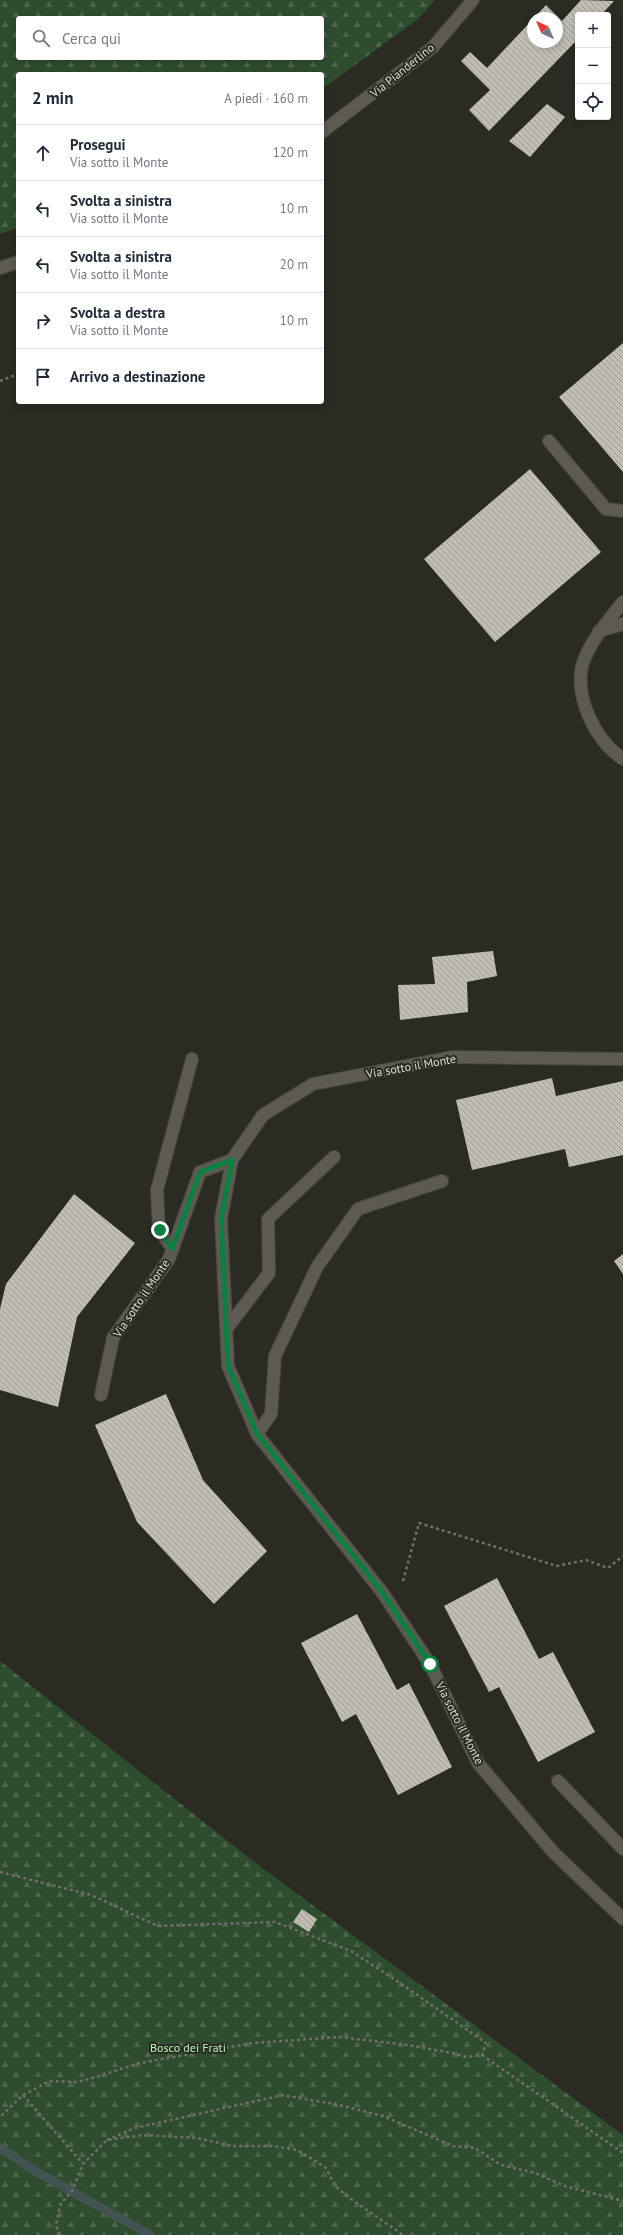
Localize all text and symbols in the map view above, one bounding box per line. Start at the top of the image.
north arrow [527,12,563,48]
map controls [575,12,611,120]
button: + [575,12,611,48]
search box [16,16,324,60]
icon: search [30,27,52,49]
text: Cerca qui [62,29,121,48]
street label: Via Pianderlino [366,40,437,101]
button: − [575,48,611,84]
button: locate [575,84,611,120]
text: 2 min [32,87,73,109]
text: A piedi · 160 m [224,90,308,107]
text: Prosegui [70,135,126,154]
icon: ahead [32,142,54,164]
text: 120 m [273,144,308,161]
text: Via sotto il Monte [70,154,168,171]
text: Svolta a sinistra [70,191,172,210]
icon: left [32,198,54,220]
text: 10 m [280,200,308,217]
text: Via sotto il Monte [70,210,168,227]
text: Svolta a sinistra [70,247,172,266]
icon: left [32,254,54,276]
text: 20 m [280,256,308,273]
text: Via sotto il Monte [70,266,168,283]
text: Svolta a destra [70,303,165,322]
icon: right [32,310,54,332]
text: 10 m [280,312,308,329]
text: Via sotto il Monte [70,322,168,339]
icon: arrive [32,366,54,388]
text: Arrivo a destinazione [70,367,205,386]
street label: Via sotto il Monte [364,1051,457,1081]
route end [151,1221,169,1239]
street label: Via sotto il Monte [109,1256,173,1341]
route start [421,1655,439,1673]
street label: Via sotto il Monte [432,1678,487,1767]
park label: Bosco dei Frati [150,2040,226,2055]

